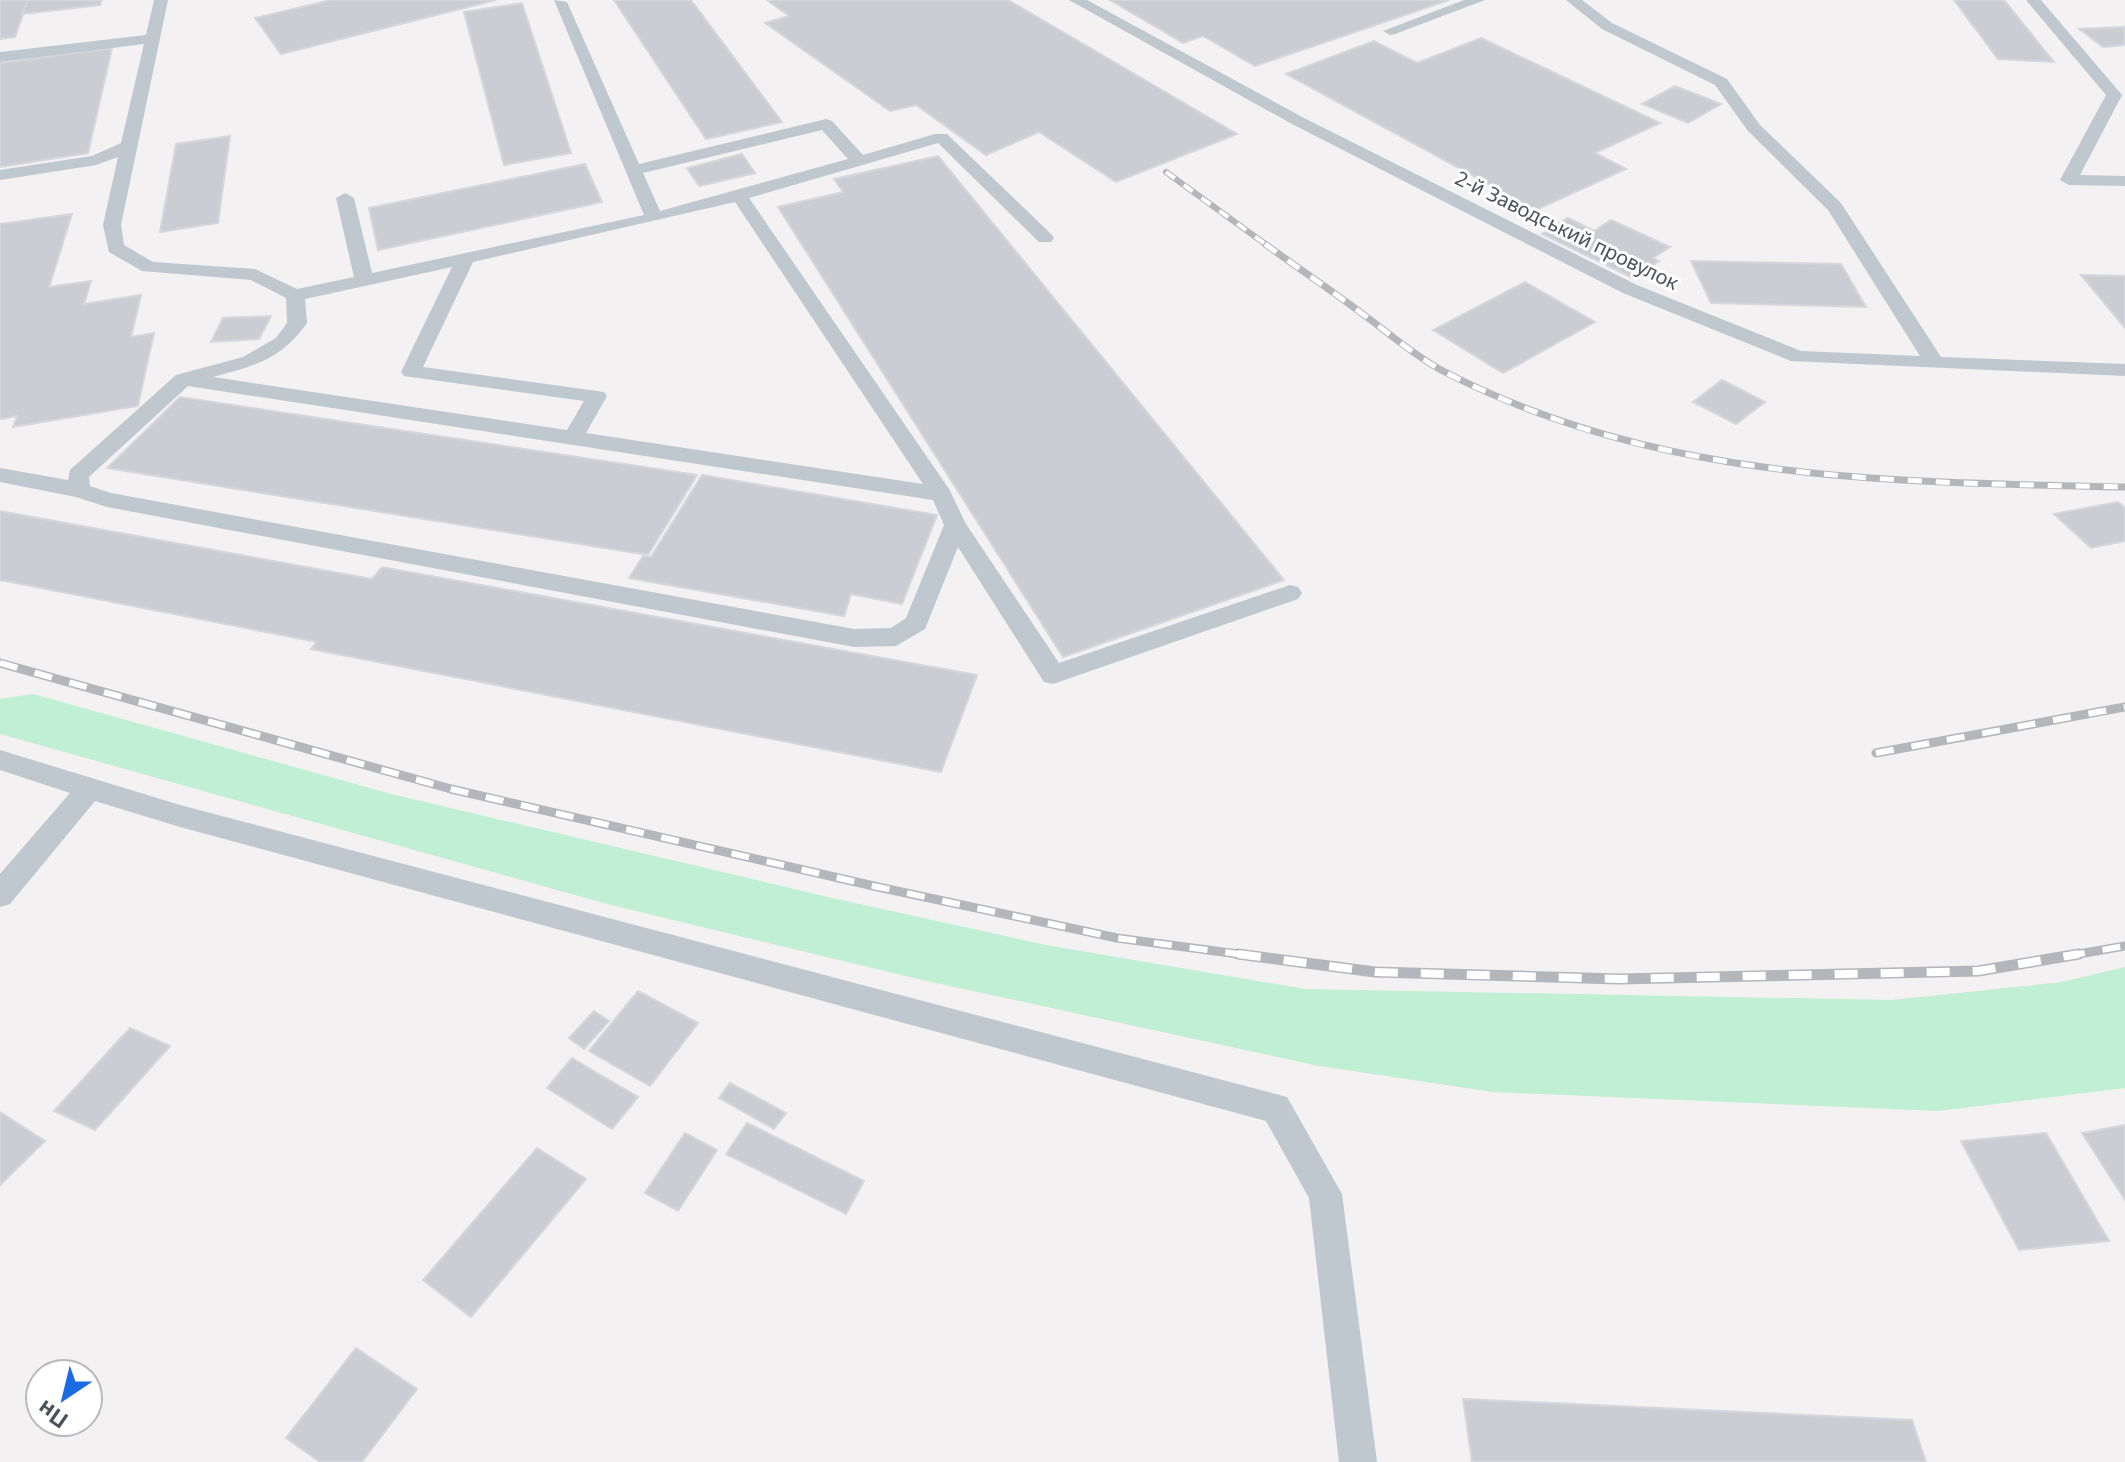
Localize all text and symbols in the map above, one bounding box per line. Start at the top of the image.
street label: 2-й Заводський провулок [1451,164,1684,296]
north arrow [24,1358,104,1438]
text: Пн [31,1394,73,1436]

